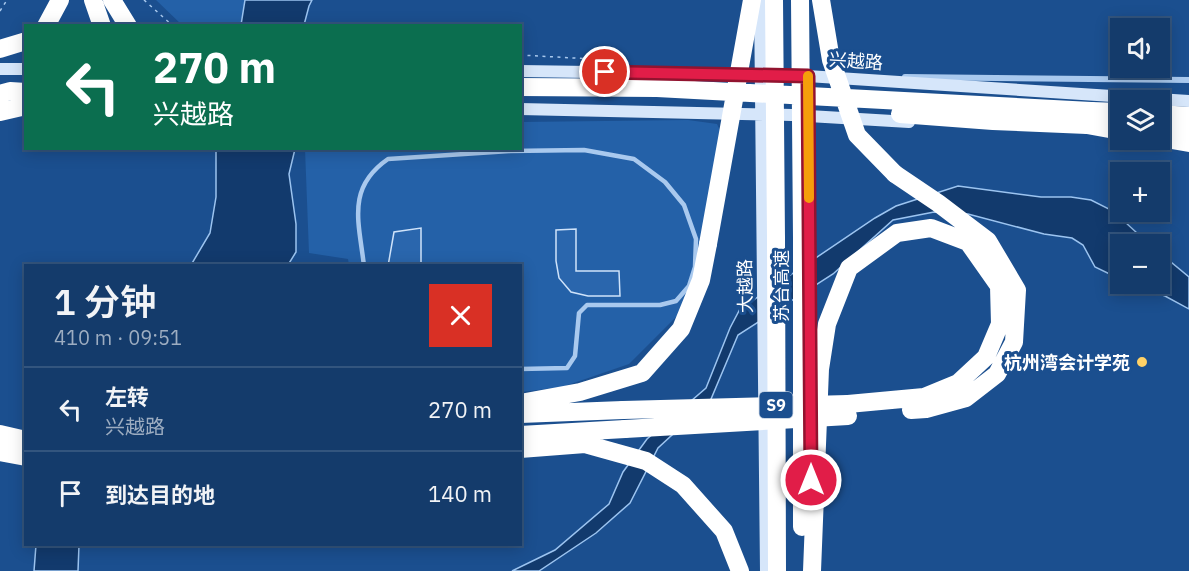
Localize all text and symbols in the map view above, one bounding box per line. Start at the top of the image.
map controls [1110,18,1170,294]
button: sound [1110,18,1170,78]
text: 270 m [153,40,276,95]
pin [579,46,630,97]
icon: left [54,48,132,126]
street label: 兴越路 [828,48,884,74]
icon: arrive [588,55,621,88]
button: layers [1110,90,1170,150]
text: 兴越路 [153,96,234,131]
button: + [1110,162,1170,222]
button: − [1110,234,1170,294]
street label: 苏台高速 [770,250,793,322]
street label: 大越路 [733,259,757,313]
text: 1 分钟 [54,278,156,325]
button: close [429,284,492,347]
text: 410 m · 09:51 [54,324,182,351]
place label: 杭州湾会计学苑 [1004,351,1130,374]
marker: 杭州湾会计学苑 [1135,355,1149,369]
text: 左转 [105,382,149,411]
road number: S9 [760,392,792,418]
icon: left [54,393,87,426]
text: 270 m [428,395,492,424]
text: 兴越路 [105,413,165,440]
position arrow [779,448,843,512]
icon: arrive [54,477,87,510]
text: 140 m [428,479,492,508]
text: 到达目的地 [105,480,215,509]

